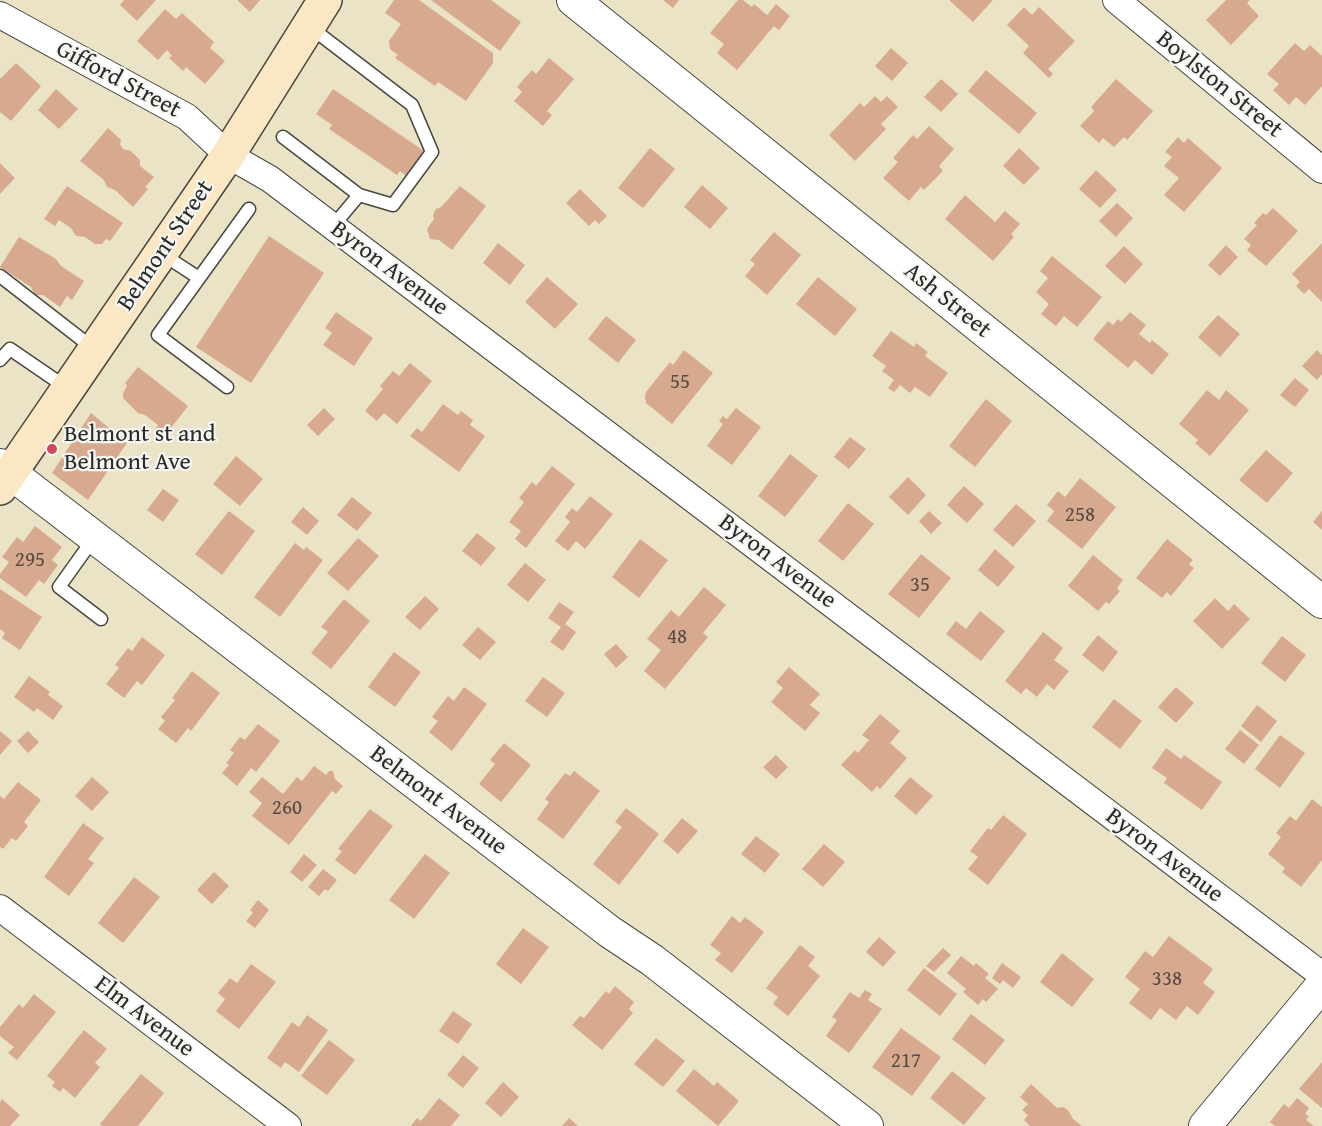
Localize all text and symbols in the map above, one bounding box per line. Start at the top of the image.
street label: Boylston Street [1150,25,1288,145]
street label: Gifford Street [51,35,185,125]
street label: Belmont Street [112,175,220,317]
street label: Byron Avenue [324,215,454,323]
street label: Ash Street [898,257,996,345]
house number: 55 [670,370,690,396]
place label: Belmont st and Belmont Ave [64,421,216,477]
marker: Belmont st and Belmont Ave [45,442,59,456]
house number: 258 [1065,503,1095,529]
street label: Byron Avenue [712,508,842,616]
house number: 295 [15,548,45,574]
house number: 35 [910,573,930,599]
house number: 48 [667,625,687,651]
street label: Belmont Avenue [364,740,512,862]
house number: 260 [272,796,302,822]
street label: Byron Avenue [1099,802,1229,910]
house number: 338 [1152,967,1182,993]
street label: Elm Avenue [88,970,200,1064]
house number: 217 [891,1049,921,1075]

